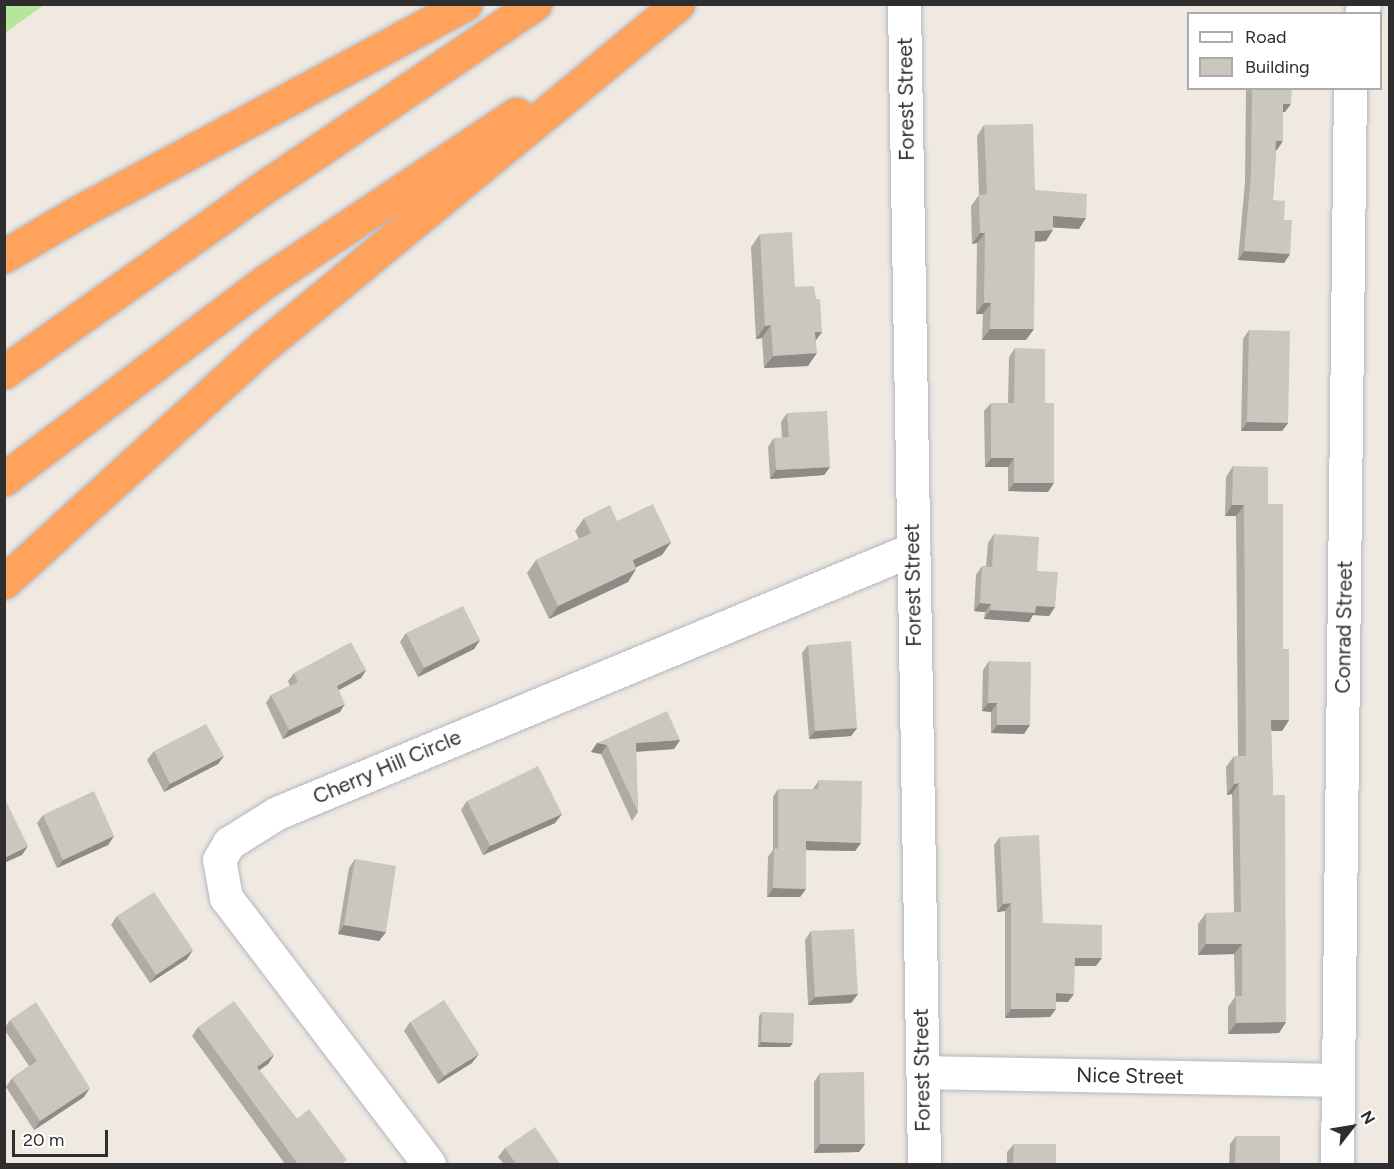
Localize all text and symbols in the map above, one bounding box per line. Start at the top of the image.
legend [1187,12,1382,90]
text: Road [1245,26,1286,48]
street label: Forest Street [892,37,920,161]
text: Building [1245,56,1310,78]
street label: Forest Street [899,523,927,647]
street label: Conrad Street [1330,560,1358,694]
street label: Cherry Hill Circle [309,724,465,810]
street label: Forest Street [908,1008,936,1132]
street label: Nice Street [1076,1062,1184,1090]
north arrow [1322,1097,1382,1157]
text: N [1357,1107,1379,1128]
scale bar [15,1118,111,1156]
text: 20 m [23,1129,64,1151]

